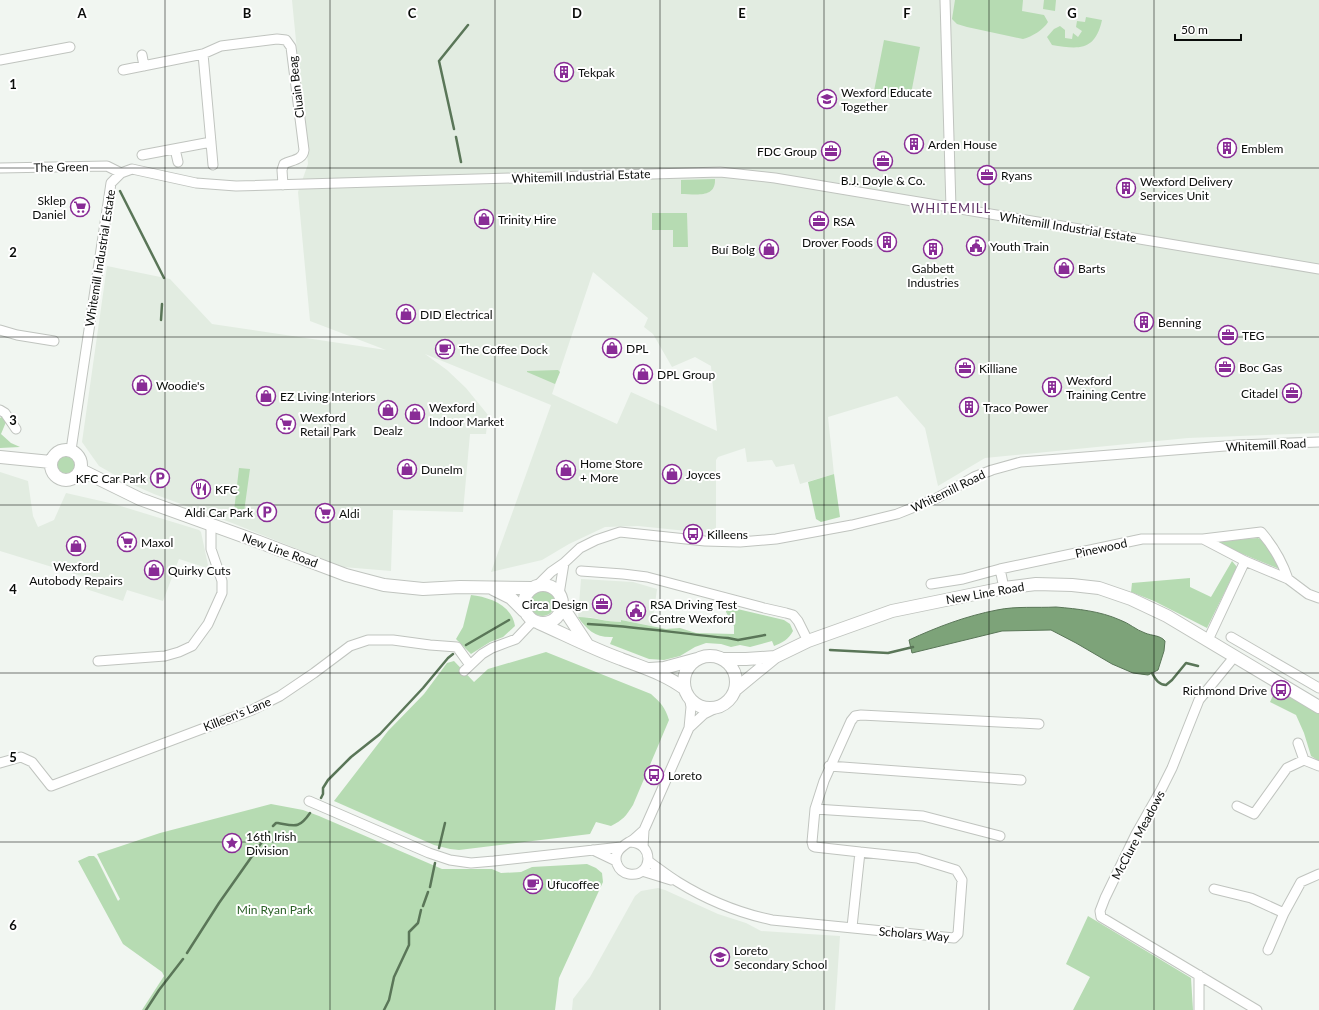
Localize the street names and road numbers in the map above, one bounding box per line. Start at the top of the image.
street label: Cluain Beag [285,55,307,119]
street label: The Green [33,159,89,175]
street label: Whitemill Industrial Estate [511,166,651,186]
street label: Whitemill Industrial Estate [82,188,118,328]
street label: Whitemill Industrial Estate [998,209,1138,245]
street label: Whitemill Road [1225,435,1307,455]
street label: Whitemill Road [908,467,988,515]
street label: New Line Road [240,529,320,571]
street label: Pinewood [1074,535,1128,561]
street label: New Line Road [945,579,1025,607]
street label: Killeen's Lane [201,694,273,734]
street label: McClure Meadows [1108,788,1168,882]
street label: Scholars Way [878,923,951,945]

